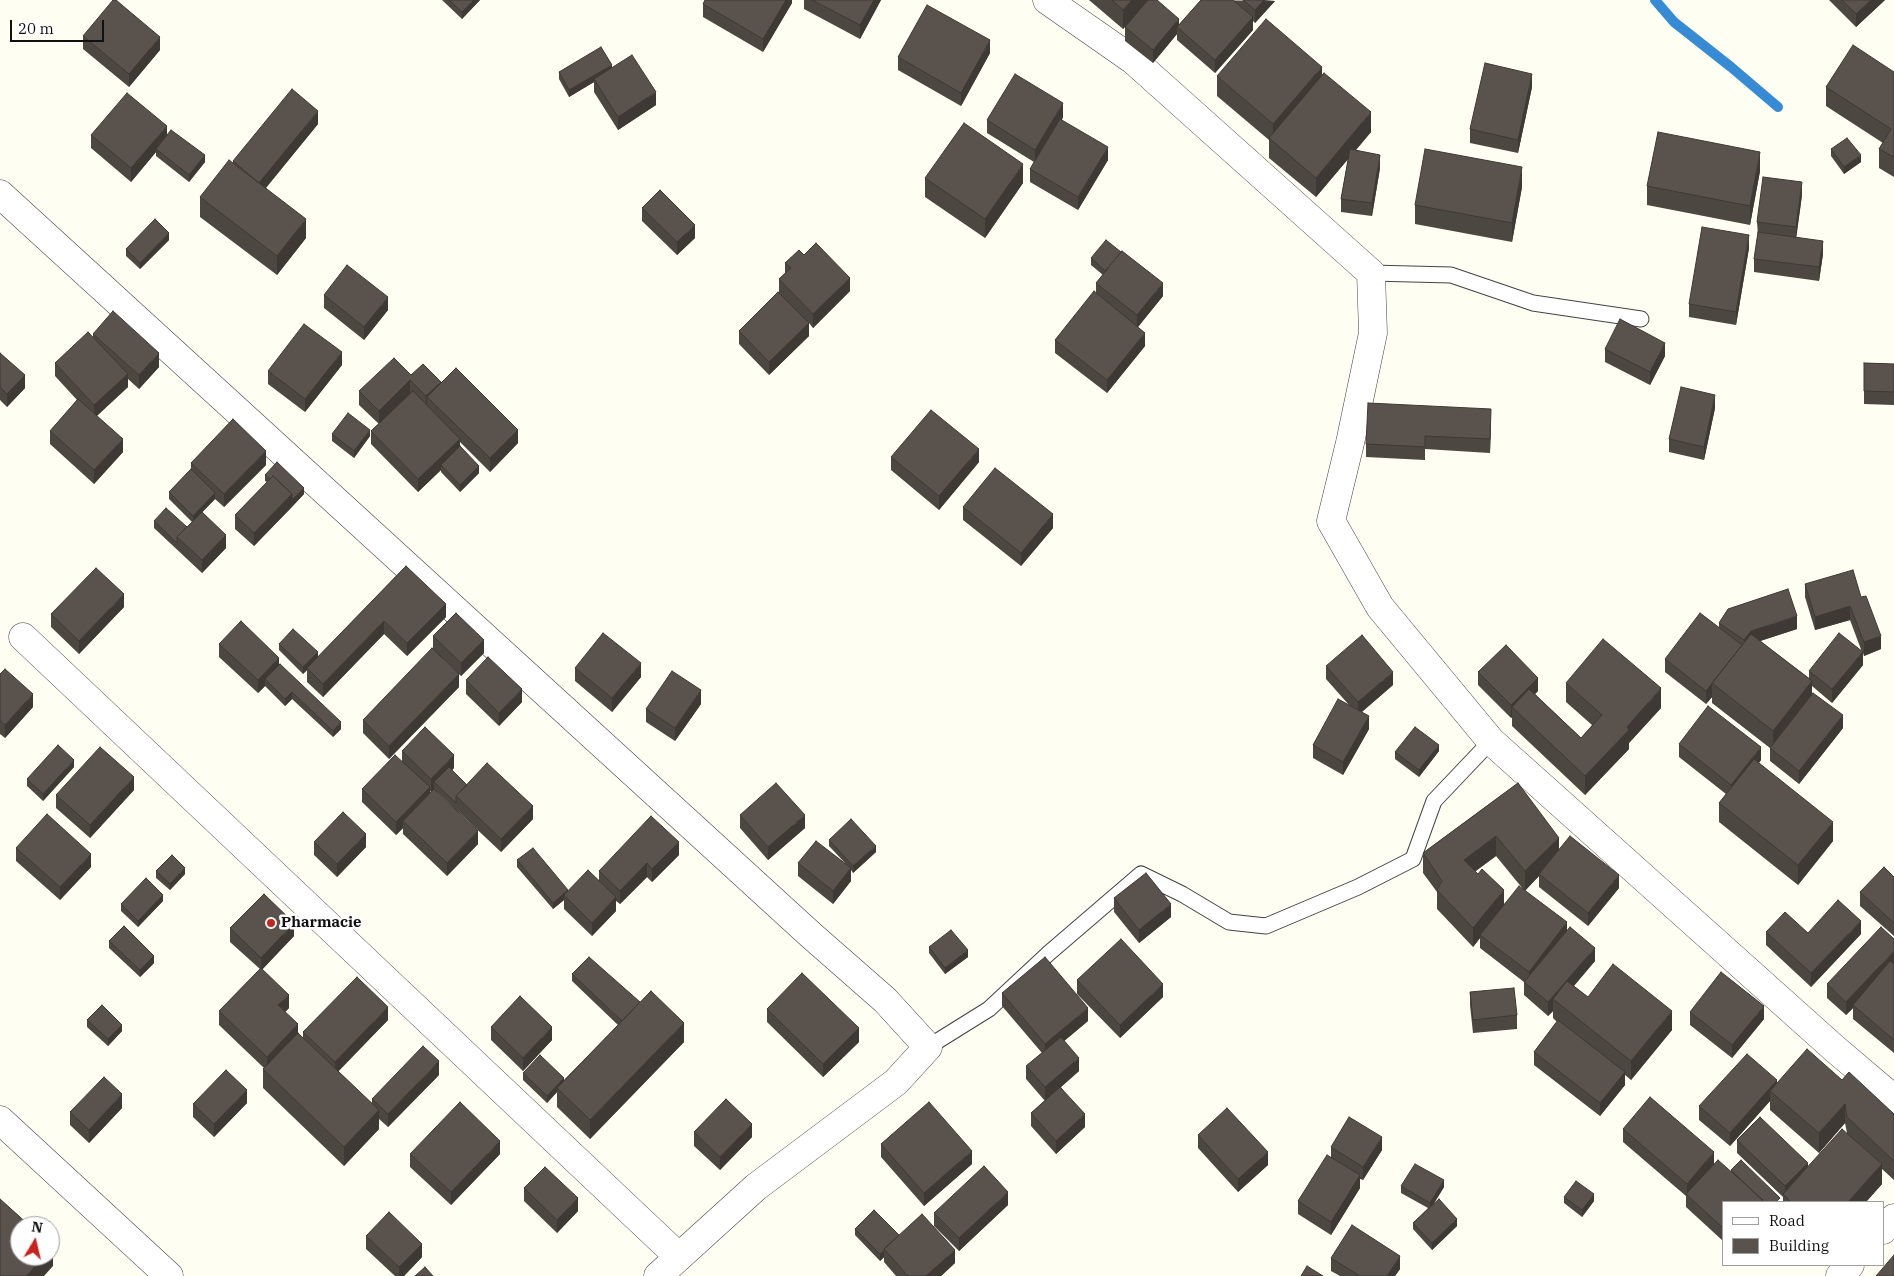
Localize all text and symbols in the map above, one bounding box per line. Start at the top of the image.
scale bar [12,10,106,42]
text: 20 m [18,19,54,38]
place label: Pharmacie [281,914,362,932]
marker: Pharmacie [265,917,277,929]
legend [1722,1201,1884,1266]
text: Road [1769,1211,1805,1230]
north arrow [10,1216,60,1266]
text: N [30,1217,44,1237]
text: Building [1769,1236,1829,1255]

